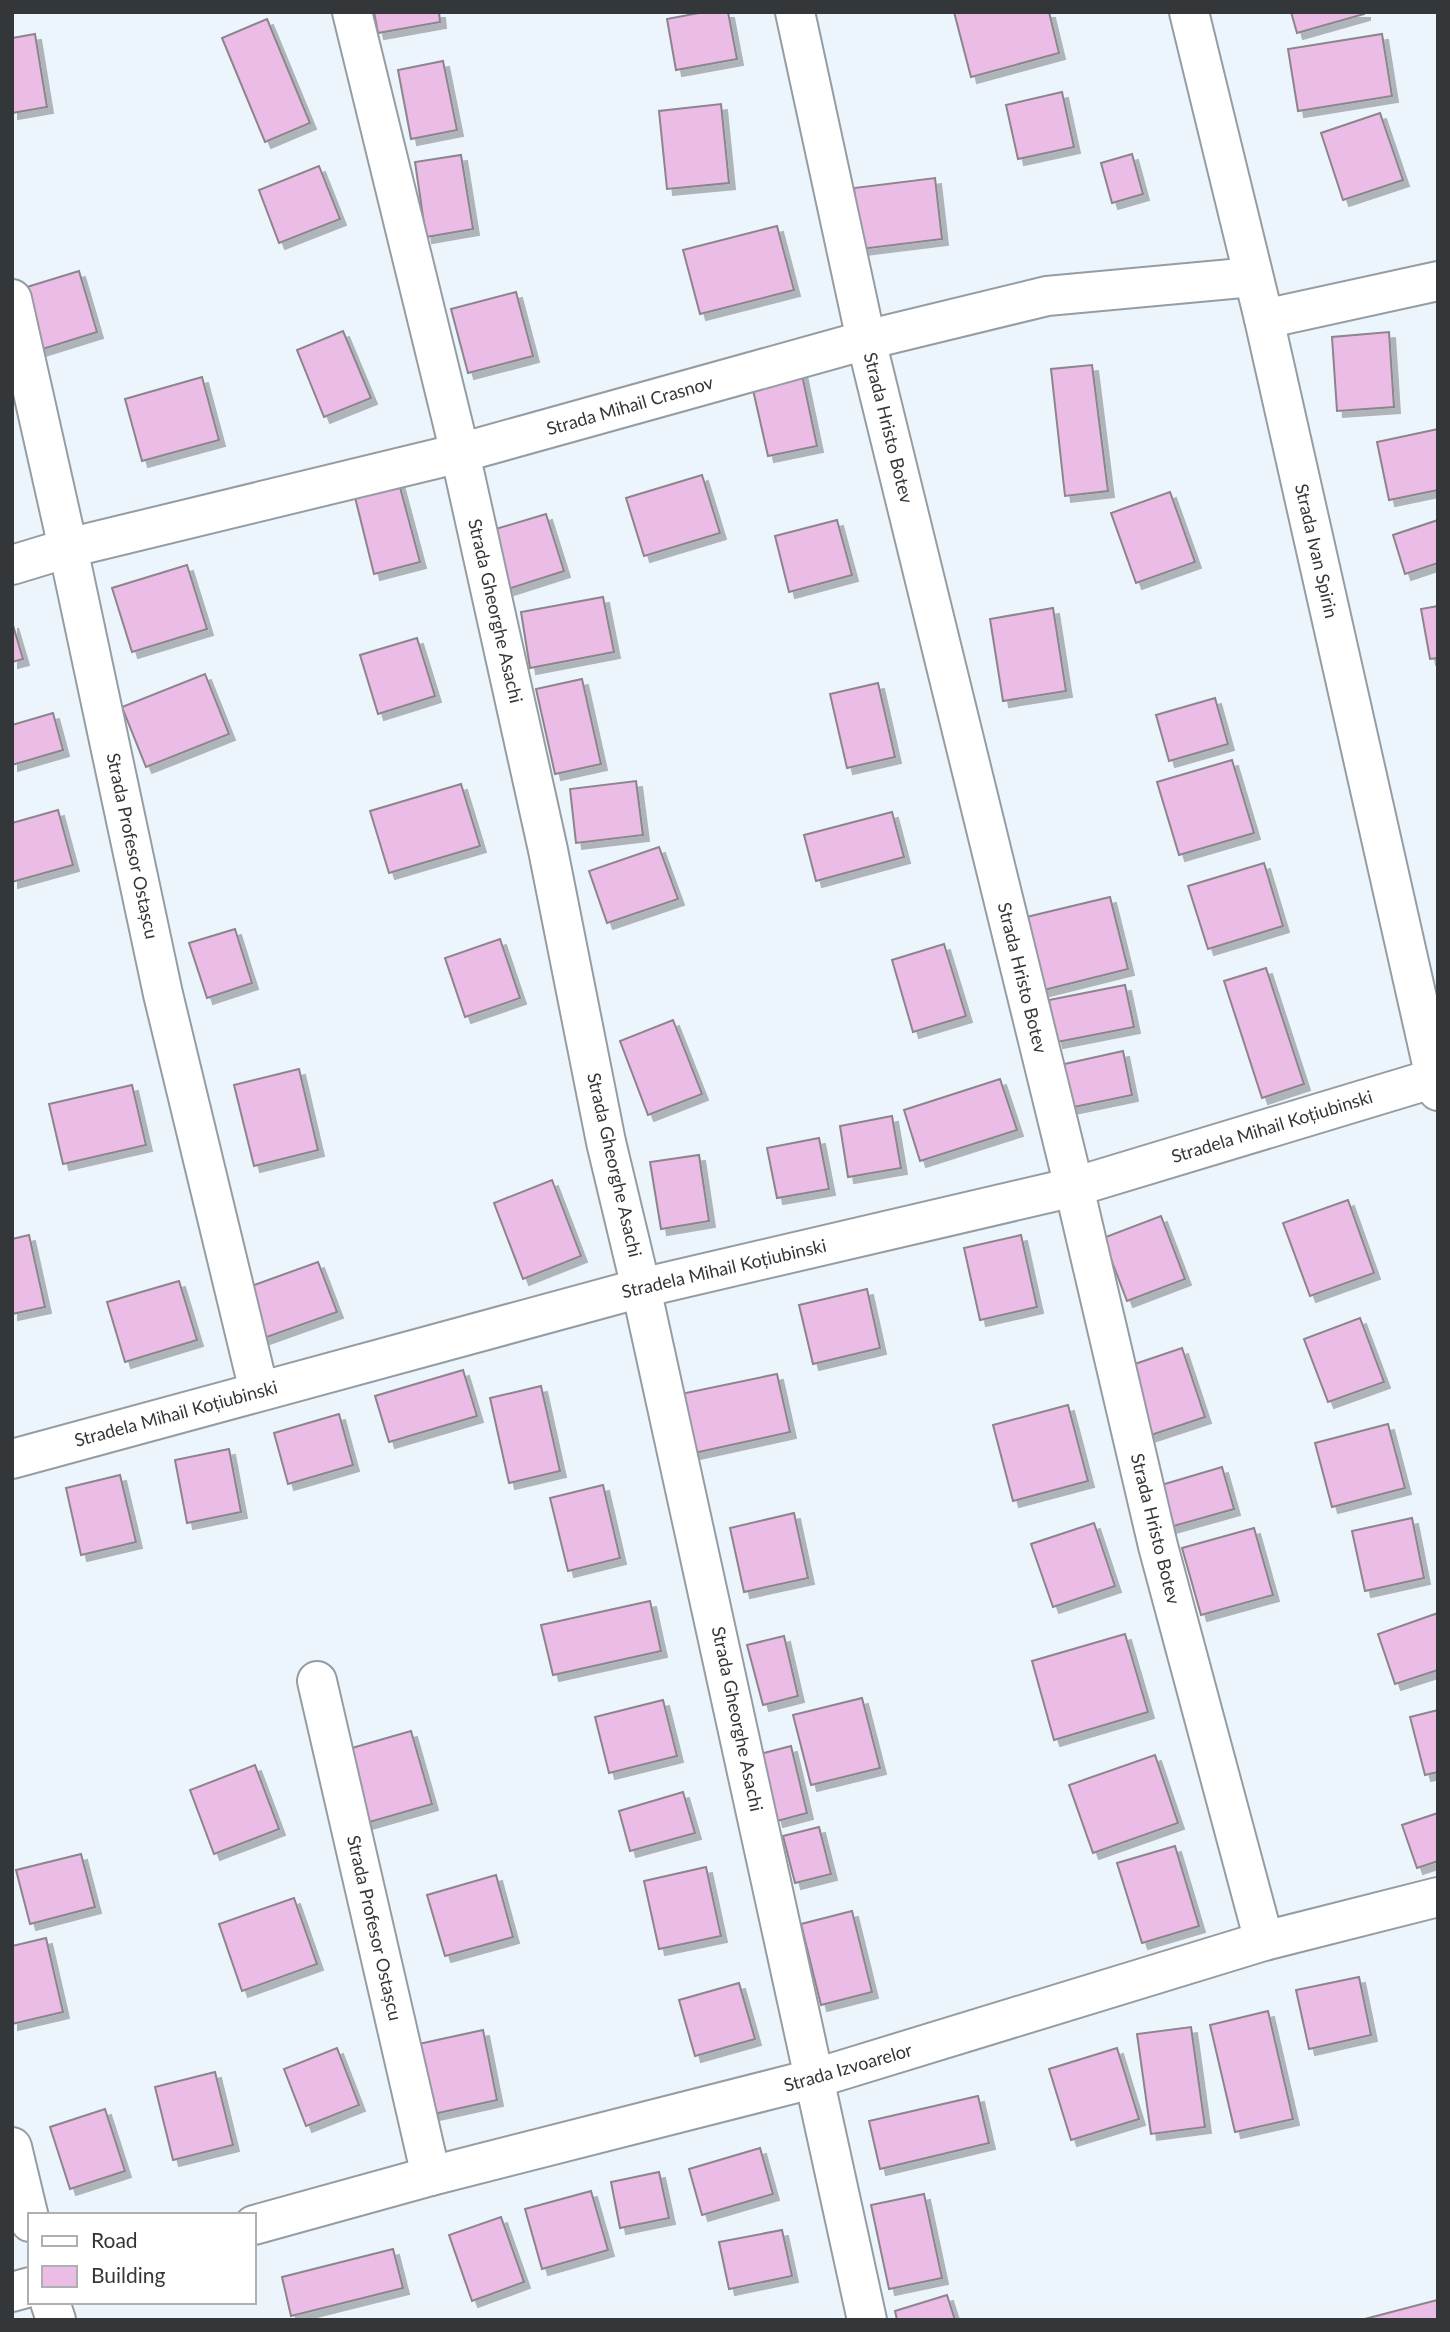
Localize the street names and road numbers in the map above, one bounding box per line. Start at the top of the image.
street label: Strada Hristo Botev [860,350,919,506]
street label: Strada Mihail Crasnov [544,371,716,439]
street label: Strada Ivan Spirin [1291,481,1343,620]
street label: Strada Gheorghe Asachi [464,516,528,705]
street label: Strada Profesor Ostașcu [102,751,163,941]
street label: Strada Hristo Botev [994,900,1053,1056]
street label: Strada Gheorghe Asachi [583,1070,647,1259]
street label: Stradela Mihail Koțiubinski [1168,1085,1375,1167]
street label: Stradela Mihail Koțiubinski [619,1234,828,1302]
street label: Stradela Mihail Koțiubinski [72,1375,280,1451]
street label: Strada Hristo Botev [1127,1451,1186,1607]
street label: Strada Gheorghe Asachi [708,1624,768,1813]
street label: Strada Profesor Ostașcu [343,1833,407,2023]
street label: Strada Izvoarelor [781,2038,915,2096]

